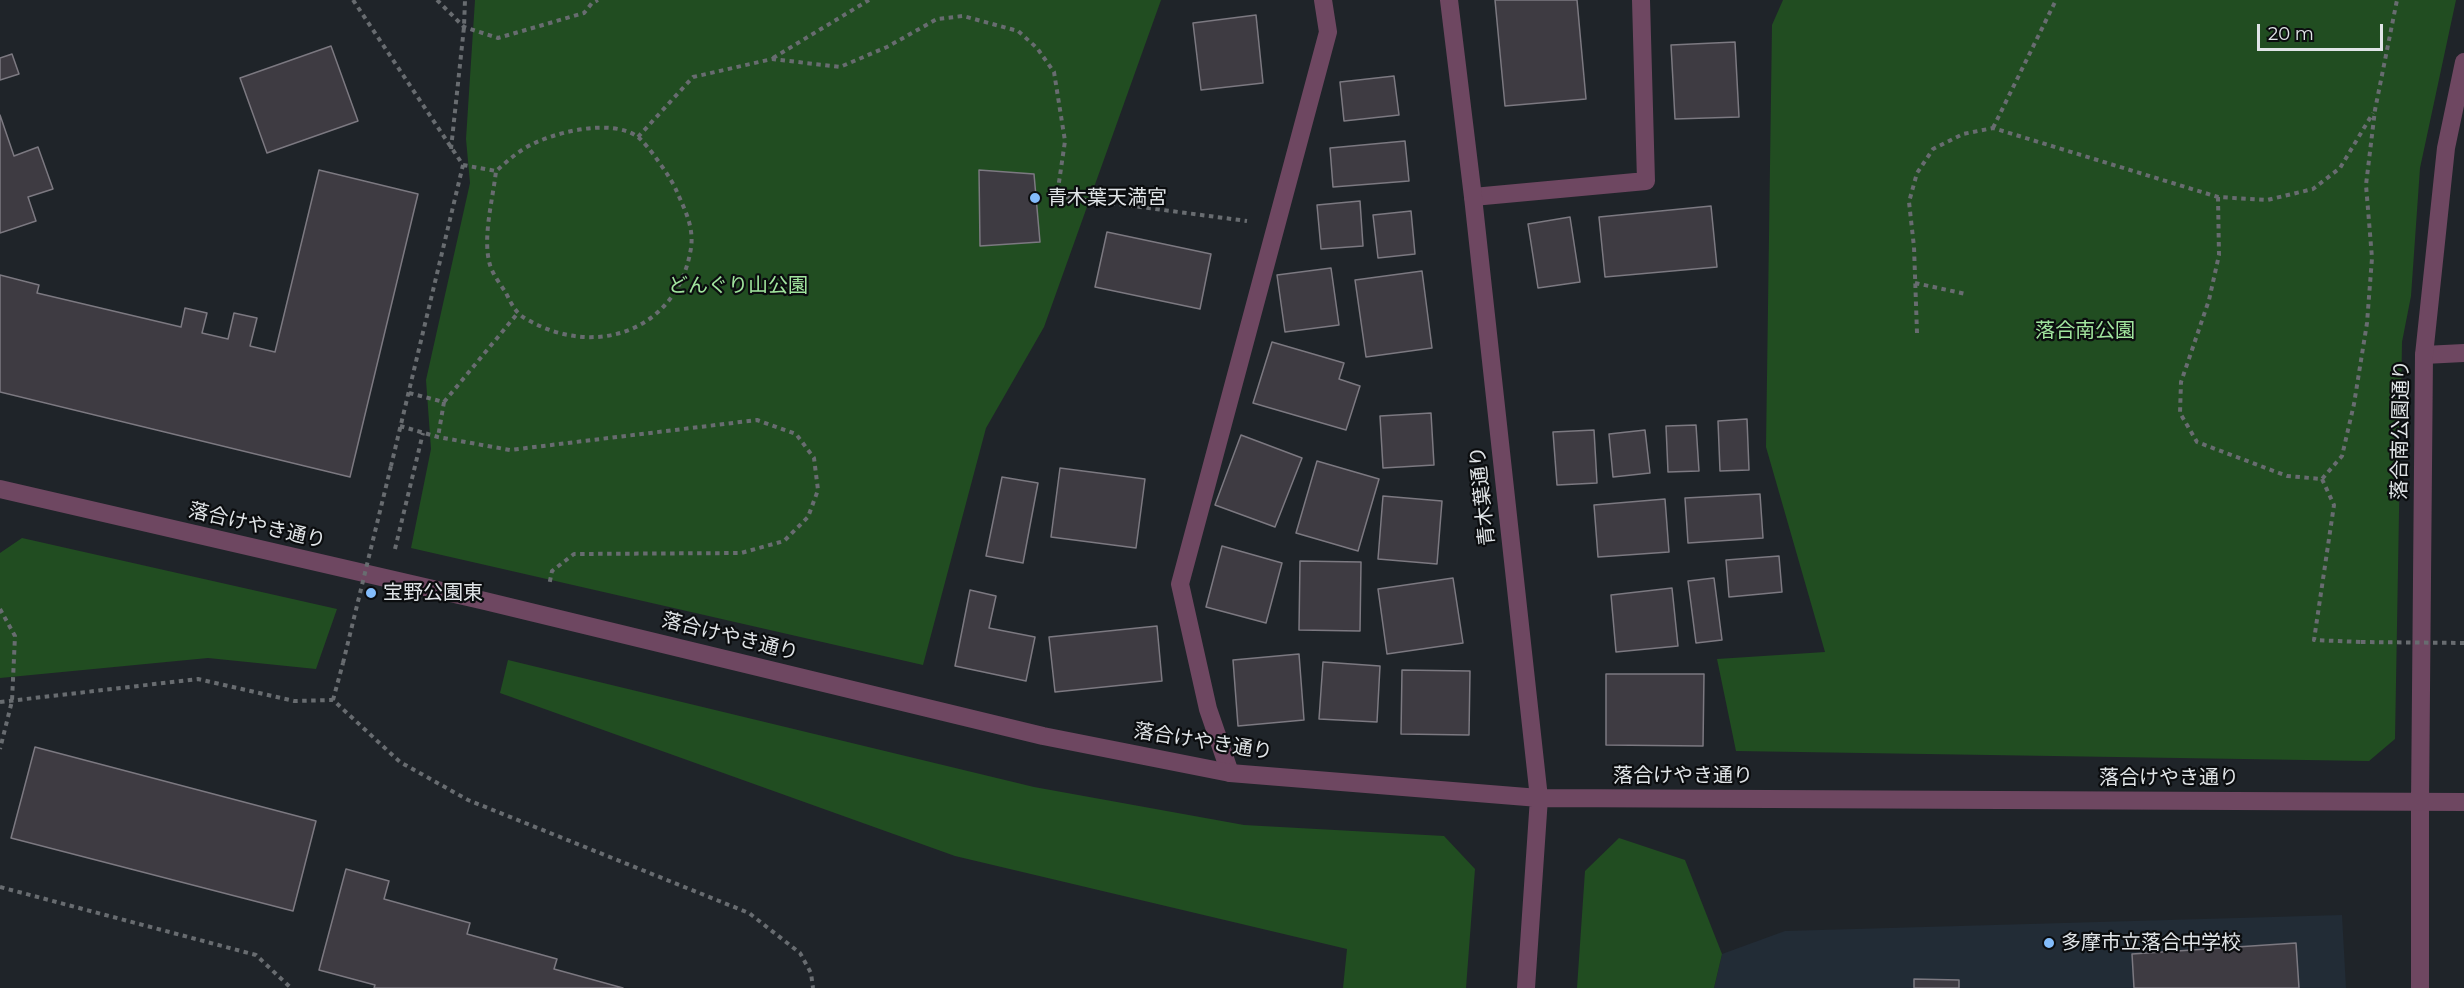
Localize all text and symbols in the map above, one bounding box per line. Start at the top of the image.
scale bar [2260,12,2386,50]
text: 20 m [2268,23,2314,45]
place label: 青木葉天満宮 [1047,186,1167,210]
marker: 青木葉天満宮 [1028,191,1042,205]
park label: どんぐり山公園 [668,274,808,298]
park label: 落合南公園 [2035,319,2135,343]
street label: 落合南公園通り [2388,360,2414,500]
street label: 青木葉通り [1466,445,1500,547]
street label: 落合けやき通り [186,499,328,553]
place label: 宝野公園東 [383,581,483,605]
marker: 宝野公園東 [364,586,378,600]
street label: 落合けやき通り [659,608,801,666]
street label: 落合けやき通り [1132,719,1274,765]
street label: 落合けやき通り [1613,764,1753,788]
street label: 落合けやき通り [2099,766,2239,790]
place label: 多摩市立落合中学校 [2061,931,2241,955]
marker: 多摩市立落合中学校 [2042,936,2056,950]

